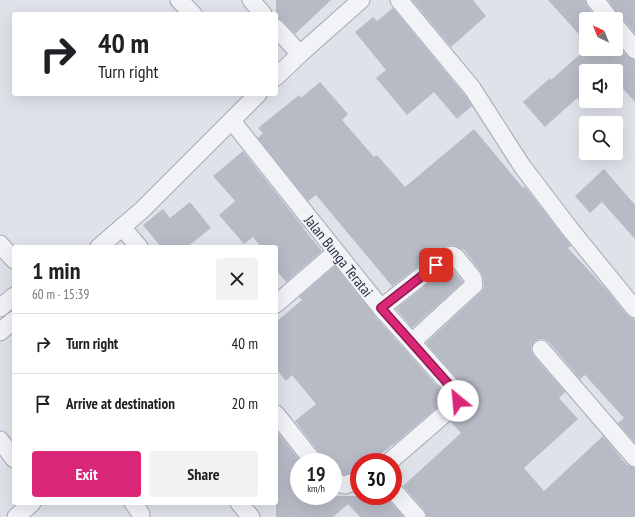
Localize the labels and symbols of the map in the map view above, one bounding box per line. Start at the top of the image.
north arrow [579,12,623,56]
street label: Jalan Bunga Teratai [300,210,378,300]
pin [419,248,453,282]
position arrow [437,380,479,422]
speed limit sign: 30 [350,453,402,505]

